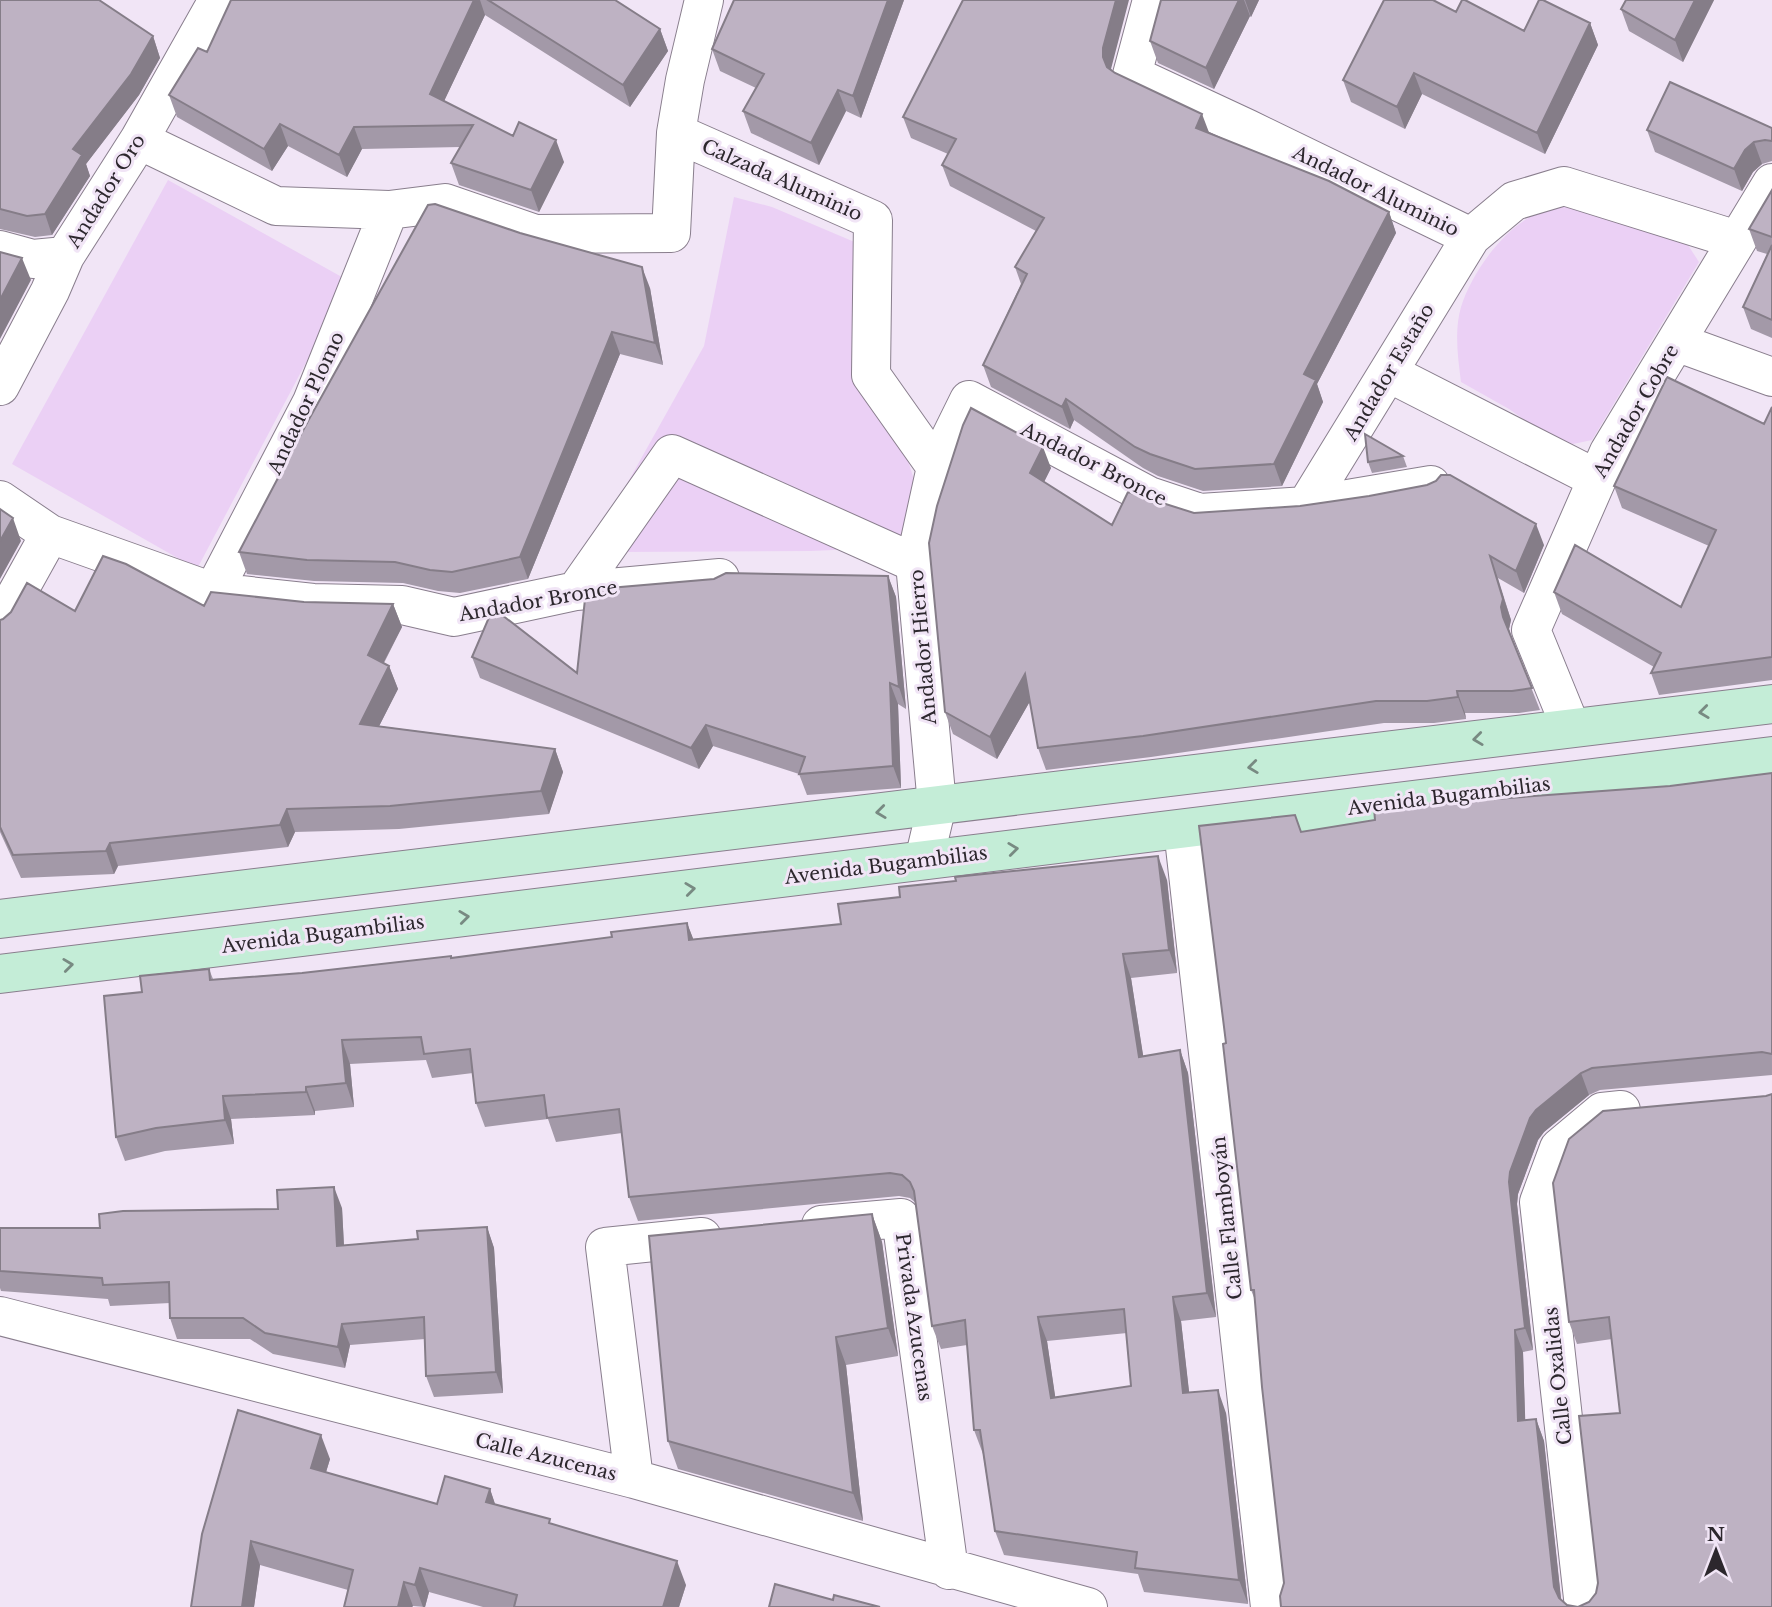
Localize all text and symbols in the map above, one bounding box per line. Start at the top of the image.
street label: Andador Oro [61,130,150,253]
street label: Calzada Aluminio [698,134,866,226]
street label: Andador Aluminio [1288,140,1463,241]
street label: Andador Estaño [1338,299,1439,446]
street label: Andador Plomo [262,328,349,479]
street label: Andador Cobre [1588,340,1684,483]
street label: Andador Bronce [1016,417,1171,511]
street label: Andador Hierro [905,568,941,727]
street label: Andador Bronce [456,576,619,626]
one-way arrow [1698,704,1709,719]
one-way arrow [1473,732,1484,747]
one-way arrow [1247,759,1258,774]
street label: Avenida Bugambilias [1345,772,1552,820]
one-way arrow [875,805,887,820]
street label: Avenida Bugambilias [782,841,989,889]
one-way arrow [1007,842,1018,857]
one-way arrow [684,882,695,897]
one-way arrow [458,909,470,924]
street label: Avenida Bugambilias [219,910,426,958]
one-way arrow [62,958,74,973]
street label: Calle Flamboyán [1207,1135,1247,1301]
street label: Privada Azucenas [891,1231,937,1403]
street label: Calle Oxalidas [1539,1306,1577,1446]
street label: Calle Azucenas [473,1428,619,1486]
north arrow [1681,1516,1751,1586]
text: N [1707,1523,1725,1546]

